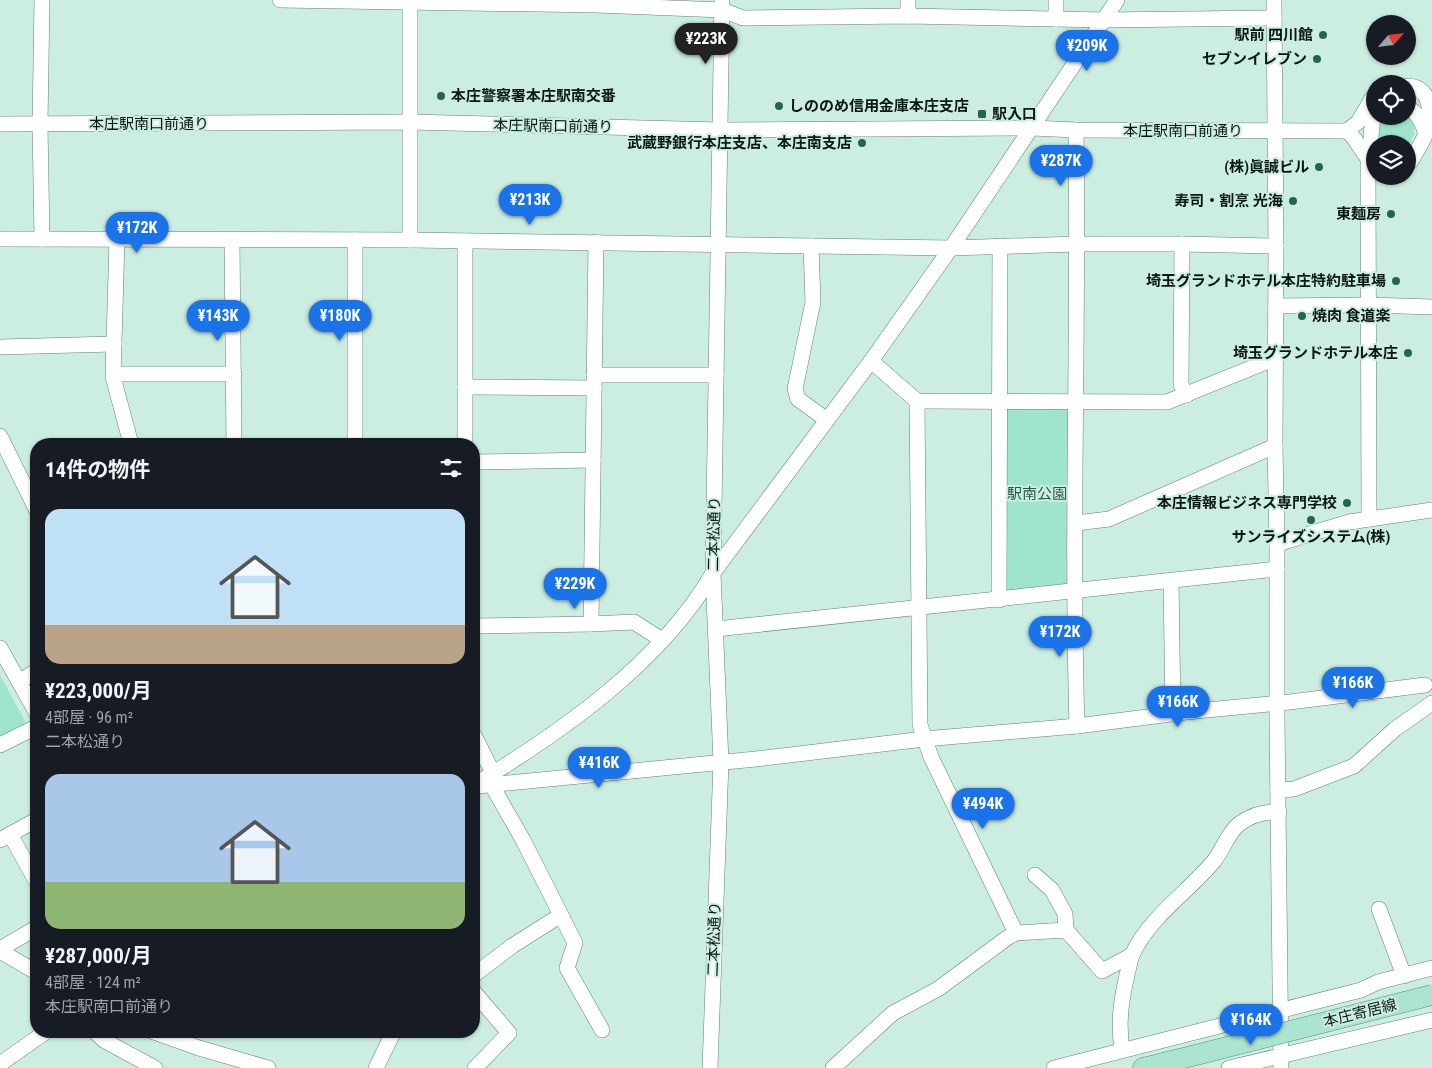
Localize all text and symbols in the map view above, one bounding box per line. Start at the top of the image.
north arrow [1366,15,1416,65]
map controls [1366,15,1416,185]
pin: ¥223K [671,22,741,65]
place label: 駅前 四川館 [1235,26,1313,44]
text: ¥223K [686,29,726,48]
marker: 駅前 四川館 [1317,29,1329,41]
pin: ¥209K [1052,30,1122,72]
text: ¥209K [1067,36,1107,55]
place label: セブンイレブン [1202,50,1307,68]
marker: セブンイレブン [1311,53,1323,65]
button: locate [1366,75,1416,125]
place label: 本庄警察署本庄駅南交番 [451,87,616,105]
marker: 本庄警察署本庄駅南交番 [435,90,447,102]
place label: しののめ信用金庫本庄支店 [789,97,969,115]
marker: しののめ信用金庫本庄支店 [773,100,785,112]
place label: 駅入口 [992,105,1037,123]
marker: 駅入口 [976,108,988,120]
street label: 本庄駅南口前通り [89,115,209,133]
street label: 本庄駅南口前通り [493,116,613,136]
street label: 本庄駅南口前通り [1123,122,1243,140]
place label: 武蔵野銀行本庄支店、本庄南支店 [627,134,852,152]
button: layers [1366,135,1416,185]
marker: 武蔵野銀行本庄支店、本庄南支店 [856,137,868,149]
pin: ¥287K [1026,144,1096,187]
text: ¥287K [1041,151,1081,170]
place label: (株)眞誠ビル [1224,158,1309,176]
marker: (株)眞誠ビル [1313,161,1325,173]
pin: ¥213K [495,184,565,226]
text: ¥213K [510,190,550,209]
place label: 寿司・割烹 光海 [1175,192,1283,210]
marker: 寿司・割烹 光海 [1287,195,1299,207]
place label: 東麺房 [1336,205,1381,223]
marker: 東麺房 [1385,208,1397,220]
pin: ¥172K [102,212,172,254]
text: ¥172K [117,218,157,237]
place label: 埼玉グランドホテル本庄特約駐車場 [1146,272,1386,290]
marker: 埼玉グランドホテル本庄特約駐車場 [1390,275,1402,287]
pin: ¥143K [183,300,253,342]
pin: ¥180K [305,300,375,342]
text: ¥143K [198,306,238,325]
text: ¥180K [320,306,360,325]
place label: 焼肉 食道楽 [1312,307,1390,325]
marker: 焼肉 食道楽 [1296,310,1308,322]
place label: 埼玉グランドホテル本庄 [1233,344,1398,362]
marker: 埼玉グランドホテル本庄 [1402,347,1414,359]
icon: filters [437,454,465,482]
text: 14件の物件 [45,458,150,482]
park label: 駅南公園 [1007,485,1067,503]
place label: 本庄情報ビジネス専門学校 [1157,494,1337,512]
street label: 二本松通り [704,496,724,572]
marker: 本庄情報ビジネス専門学校 [1341,497,1353,509]
marker: サンライズシステム(株) [1305,514,1317,526]
place label: サンライズシステム(株) [1232,528,1391,546]
icon: home [210,542,300,632]
pin: ¥229K [540,568,610,610]
text: ¥229K [555,574,595,593]
pin: ¥172K [1025,616,1095,658]
text: ¥172K [1040,622,1080,641]
pin: ¥166K [1318,666,1388,709]
text: ¥166K [1333,673,1373,692]
text: ¥223,000/月 [45,679,152,703]
pin: ¥166K [1143,686,1213,728]
text: ¥166K [1158,692,1198,711]
text: 4部屋 · 96 m² [45,708,133,727]
text: 二本松通り [45,732,125,751]
pin: ¥416K [564,746,634,789]
text: ¥416K [579,753,619,772]
pin: ¥494K [948,788,1018,830]
text: ¥494K [963,794,1003,813]
icon: home [210,807,300,897]
street label: 二本松通り [704,901,724,977]
text: ¥287,000/月 [45,944,152,968]
text: 4部屋 · 124 m² [45,973,141,992]
street label: 本庄寄居線 [1321,995,1399,1031]
text: 本庄駅南口前通り [45,997,173,1016]
pin: ¥164K [1216,1004,1286,1046]
text: ¥164K [1231,1010,1271,1029]

